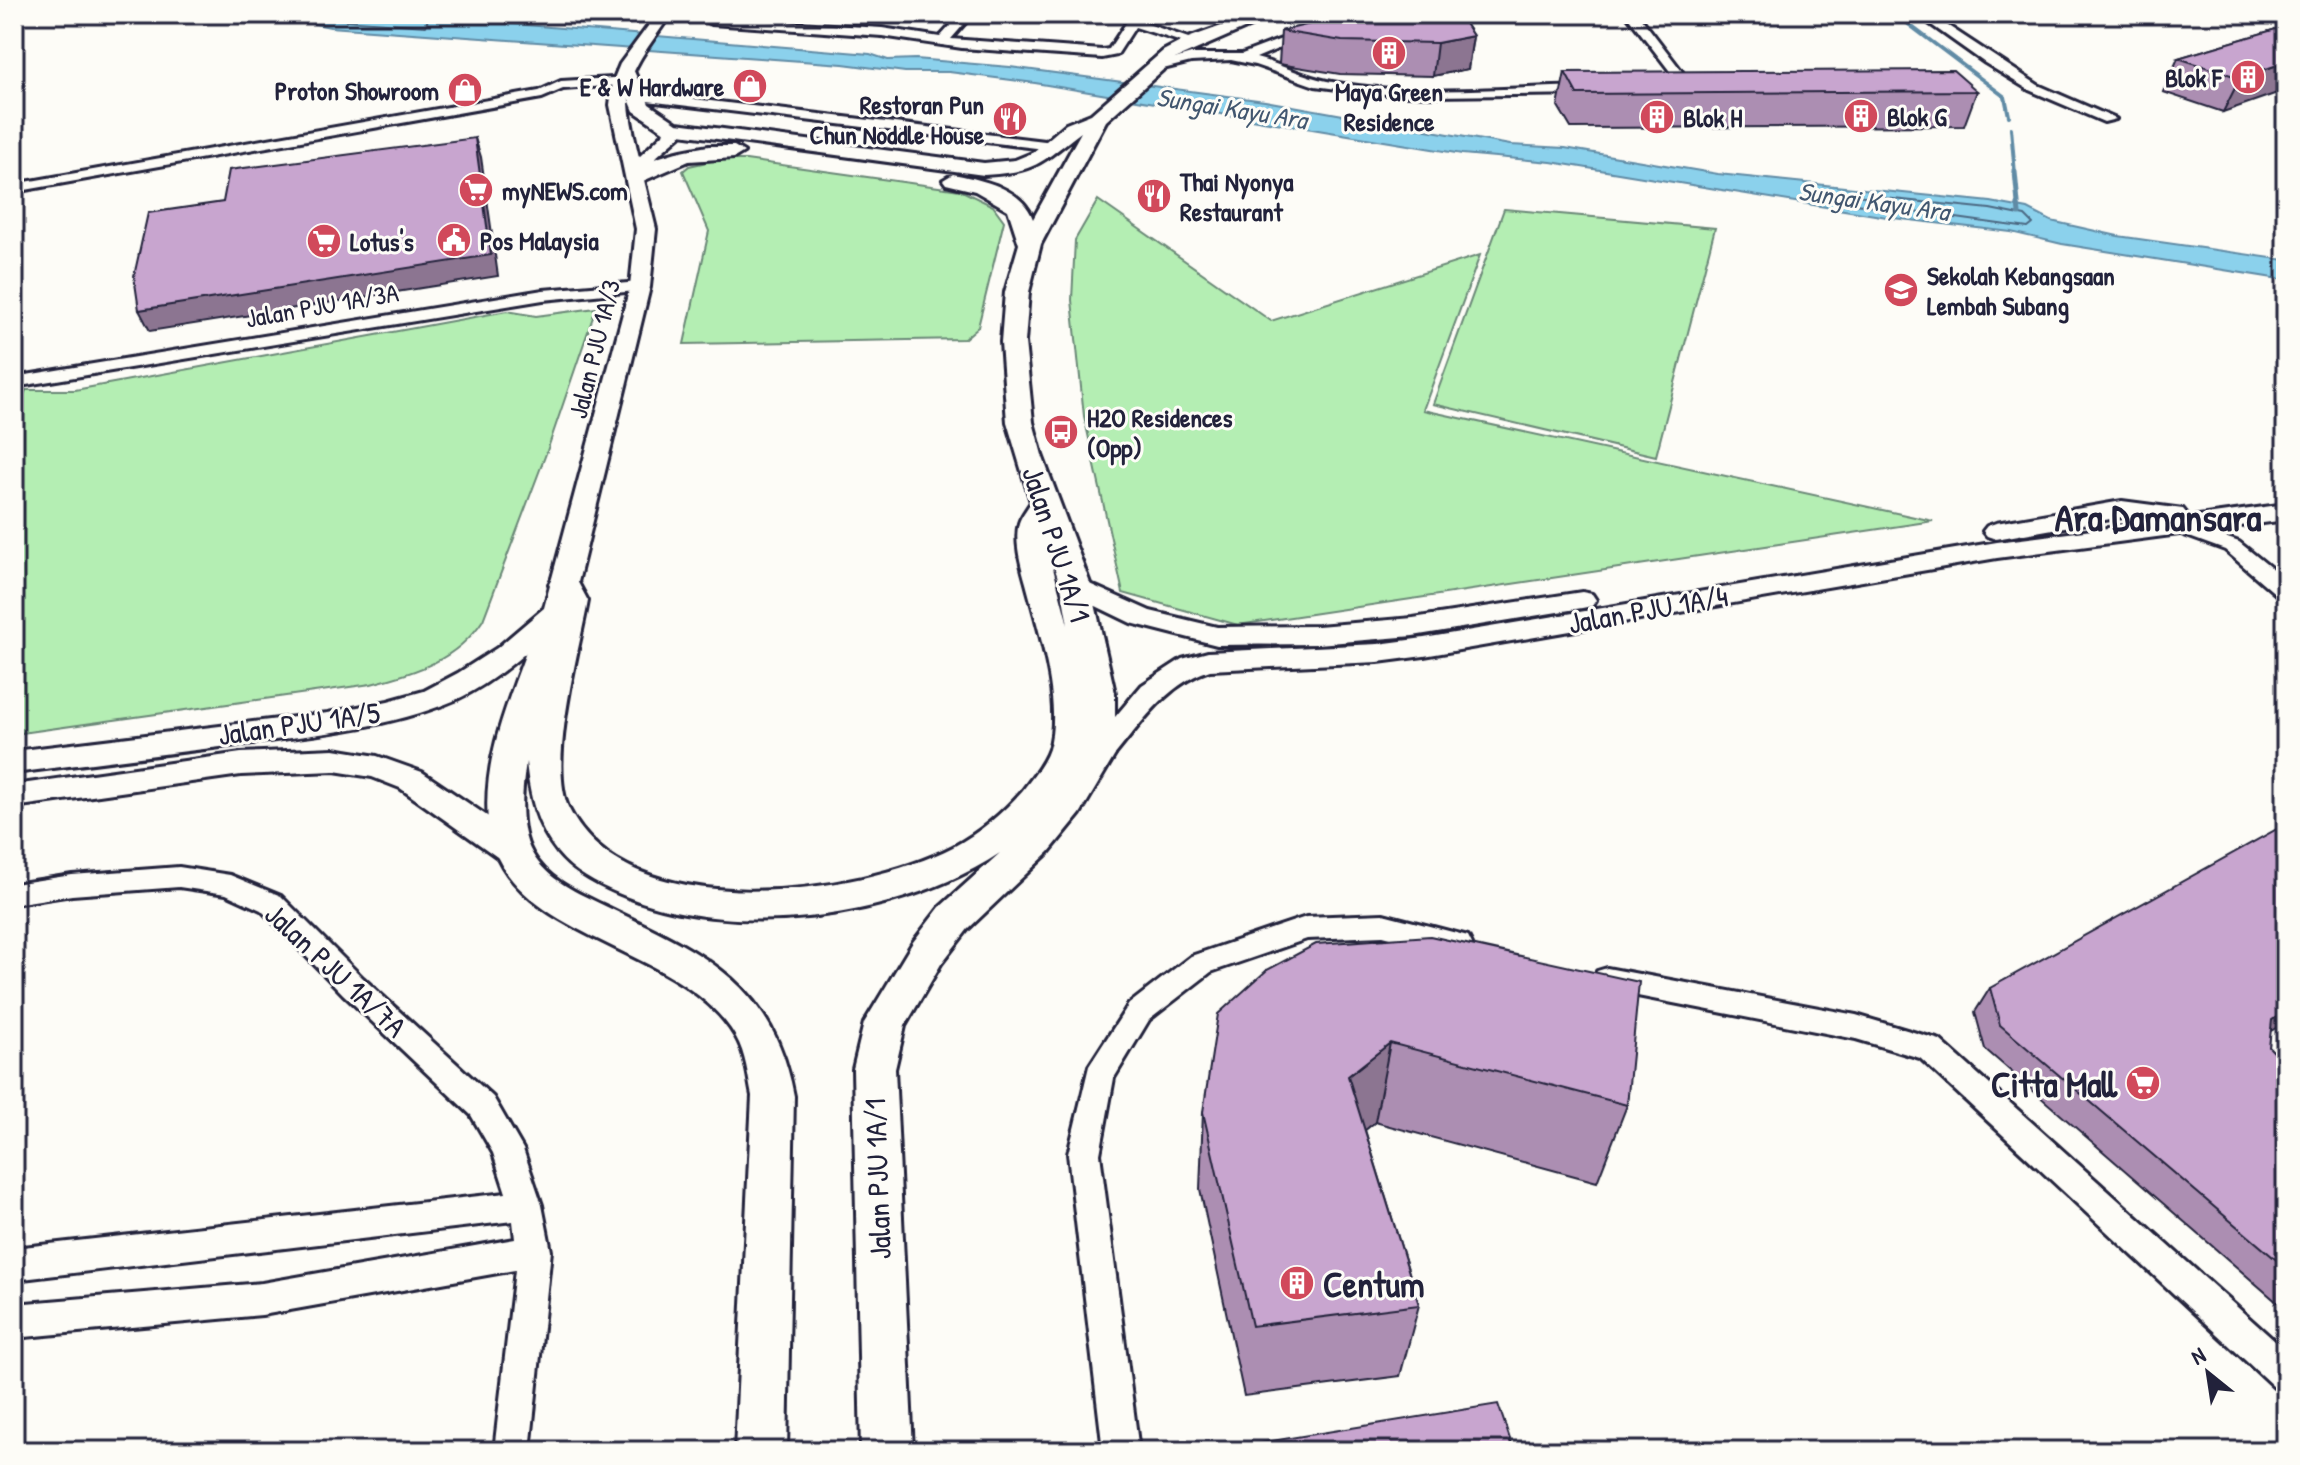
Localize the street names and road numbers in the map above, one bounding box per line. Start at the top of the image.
street label: Jalan PJU 1A/3A [243,274,401,336]
street label: Jalan PJU 1A/3 [560,276,628,422]
street label: Jalan PJU 1A/1 [1013,461,1101,627]
street label: Jalan PJU 1A/4 [1565,575,1731,643]
street label: Jalan PJU 1A/5 [216,692,383,754]
street label: Jalan PJU 1A/7A [257,894,416,1046]
street label: Jalan PJU 1A/1 [854,1098,900,1260]

